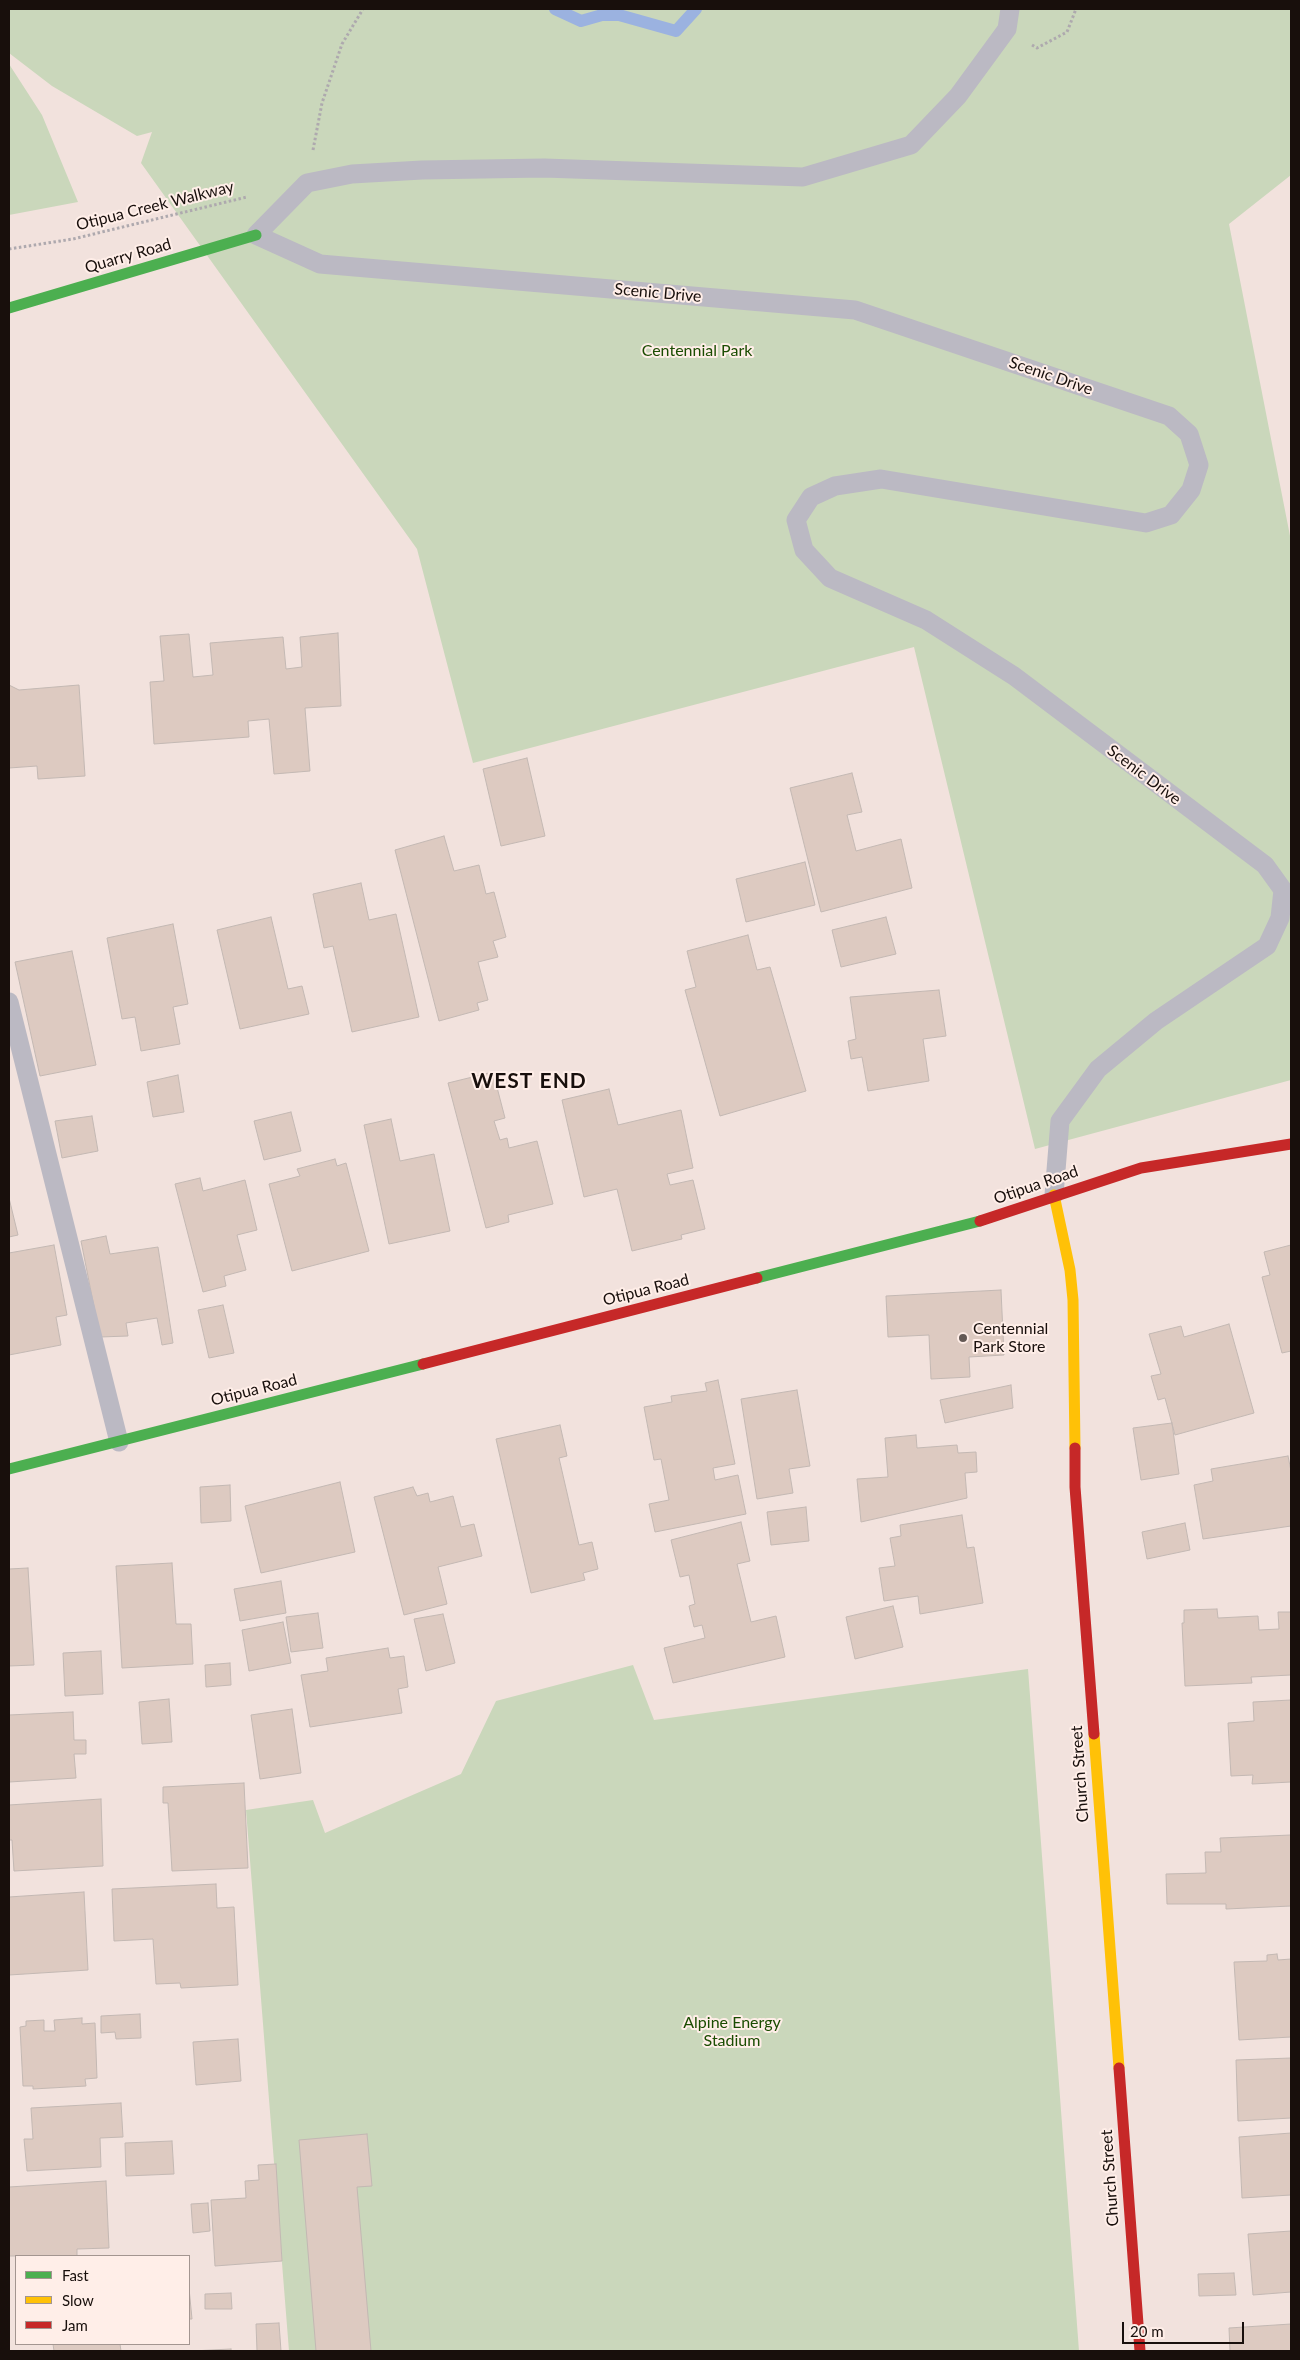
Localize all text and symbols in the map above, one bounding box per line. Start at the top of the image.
street label: Otipua Creek Walkway [74,177,236,235]
street label: Quarry Road [83,235,173,277]
street label: Scenic Drive [614,280,702,306]
park label: Centennial Park [642,341,752,361]
street label: Scenic Drive [1007,353,1095,399]
street label: Scenic Drive [1103,741,1185,809]
district label: WEST END [470,1068,588,1094]
street label: Otipua Road [991,1162,1081,1208]
street label: Otipua Road [601,1270,691,1310]
place label: Centennial Park Store [973,1319,1048,1357]
marker: Centennial Park Store [957,1332,969,1344]
street label: Otipua Road [209,1370,299,1410]
street label: Church Street [1067,1725,1093,1823]
park label: Alpine Energy Stadium [683,2013,781,2051]
street label: Church Street [1097,2129,1123,2227]
legend [15,2255,190,2345]
text: Fast [62,2266,89,2284]
text: Slow [62,2291,94,2309]
scale bar [1125,2312,1248,2344]
text: Jam [62,2316,88,2334]
text: 20 m [1130,2322,1164,2340]

